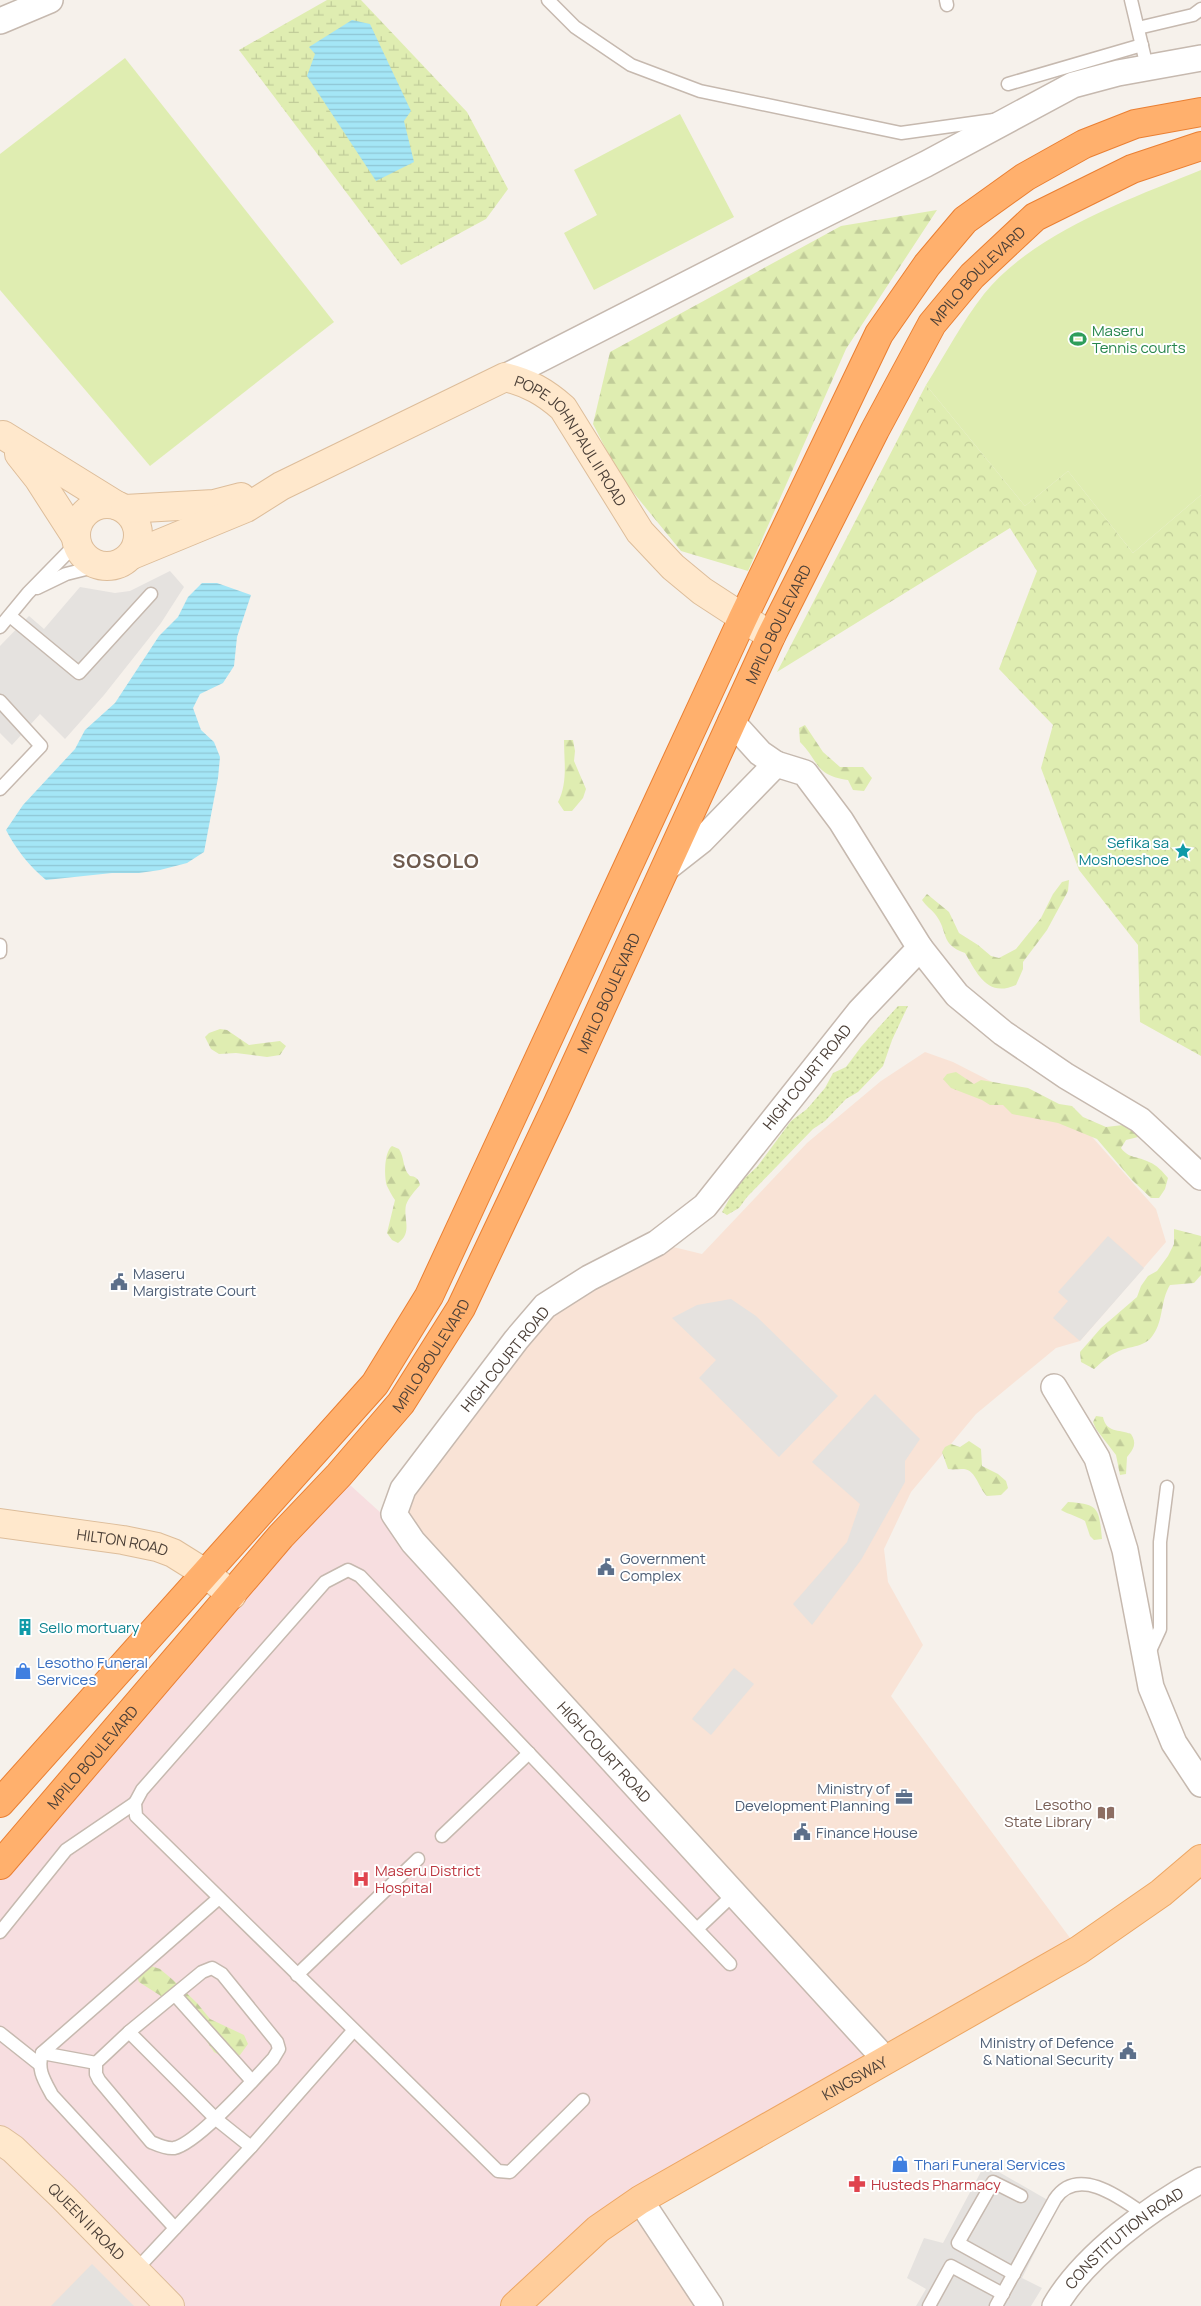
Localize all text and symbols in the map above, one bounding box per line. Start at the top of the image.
street label: MPILO BOULEVARD [925,221,1030,330]
place label: Maseru Tennis courts [1092,320,1186,358]
sports icon: Maseru Tennis courts [1068,329,1088,349]
street label: POPE JOHN PAUL II ROAD [512,370,632,510]
street label: MPILO BOULEVARD [740,561,816,687]
place label: Sefika sa Moshoeshoe [1079,832,1169,870]
place icon: Sefika sa Moshoeshoe [1173,841,1193,861]
district label: SOSOLO [392,847,480,874]
street label: MPILO BOULEVARD [572,929,645,1057]
street label: HIGH COURT ROAD [758,1020,856,1134]
place label: Maseru Margistrate Court [133,1263,256,1301]
public building icon: Maseru Margistrate Court [109,1272,129,1292]
street label: MPILO BOULEVARD [387,1295,474,1417]
street label: HIGH COURT ROAD [456,1302,554,1416]
street label: HILTON ROAD [75,1523,171,1561]
place label: Government Complex [620,1548,706,1586]
public building icon: Government Complex [596,1557,616,1577]
building icon: Sello mortuary [15,1617,35,1637]
place label: Sello mortuary [39,1617,139,1638]
place label: Lesotho Funeral Services [37,1652,148,1690]
shop icon: Lesotho Funeral Services [13,1661,33,1681]
street label: HIGH COURT ROAD [553,1697,656,1807]
street label: MPILO BOULEVARD [42,1701,143,1813]
place label: Ministry of Development Planning [735,1778,891,1816]
office icon: Ministry of Development Planning [894,1787,914,1807]
place label: Lesotho State Library [1004,1794,1092,1832]
library icon: Lesotho State Library [1096,1803,1116,1823]
public building icon: Finance House [792,1822,812,1842]
place label: Finance House [816,1822,918,1843]
place label: Maseru District Hospital [375,1860,481,1898]
hospital icon: Maseru District Hospital [351,1869,371,1889]
place label: Ministry of Defence & National Security [980,2032,1114,2070]
public building icon: Ministry of Defence & National Security [1118,2041,1138,2061]
street label: KINGSWAY [818,2051,892,2105]
shop icon: Thari Funeral Services [890,2154,910,2174]
place label: Thari Funeral Services [914,2154,1066,2175]
pharmacy icon: Husteds Pharmacy [847,2174,867,2194]
place label: Husteds Pharmacy [871,2174,1001,2195]
street label: QUEEN II ROAD [44,2178,130,2265]
street label: CONSTITUTION ROAD [1060,2182,1187,2293]

